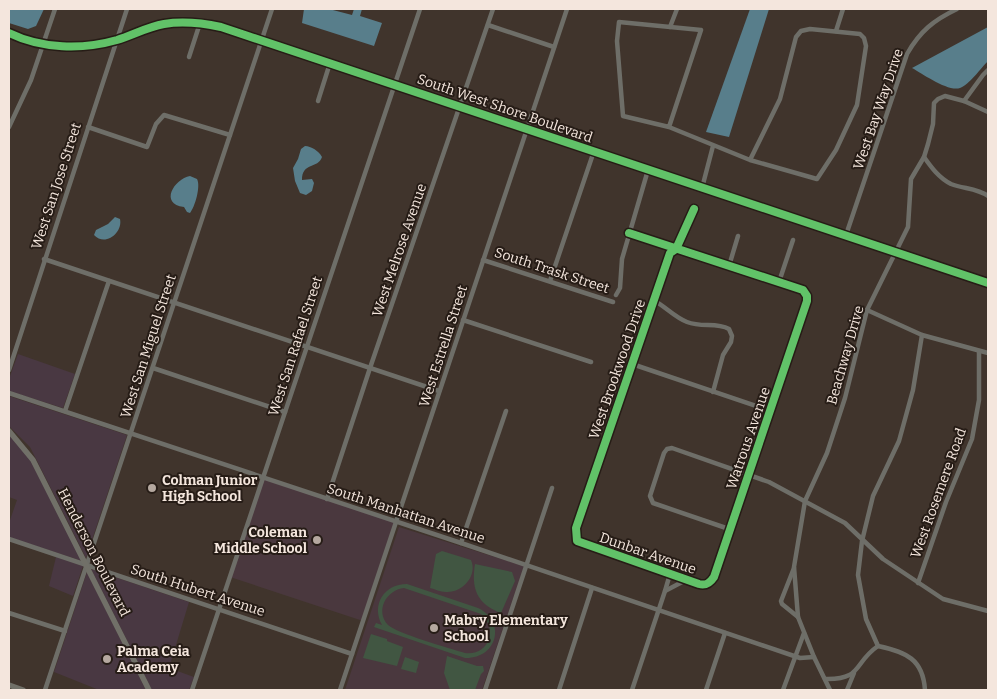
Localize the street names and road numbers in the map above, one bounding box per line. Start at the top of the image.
street label: West Bay Way Drive [850,46,907,172]
street label: South West Shore Boulevard [415,70,595,147]
street label: West San Jose Street [28,121,85,252]
street label: West Melrose Avenue [369,181,430,319]
street label: South Trask Street [492,244,611,297]
street label: West San Miguel Street [117,272,180,420]
street label: West San Rafael Street [265,274,326,418]
street label: West Estrella Street [416,283,471,409]
street label: West Brookwood Drive [586,297,649,441]
street label: Beachway Drive [823,304,868,407]
street label: Watrous Avenue [723,385,774,492]
street label: West Rosemere Road [907,426,970,560]
street label: South Manhattan Avenue [325,480,487,547]
street label: Henderson Boulevard [54,485,133,619]
street label: Dunbar Avenue [597,529,699,578]
street label: South Hubert Avenue [129,561,267,620]

